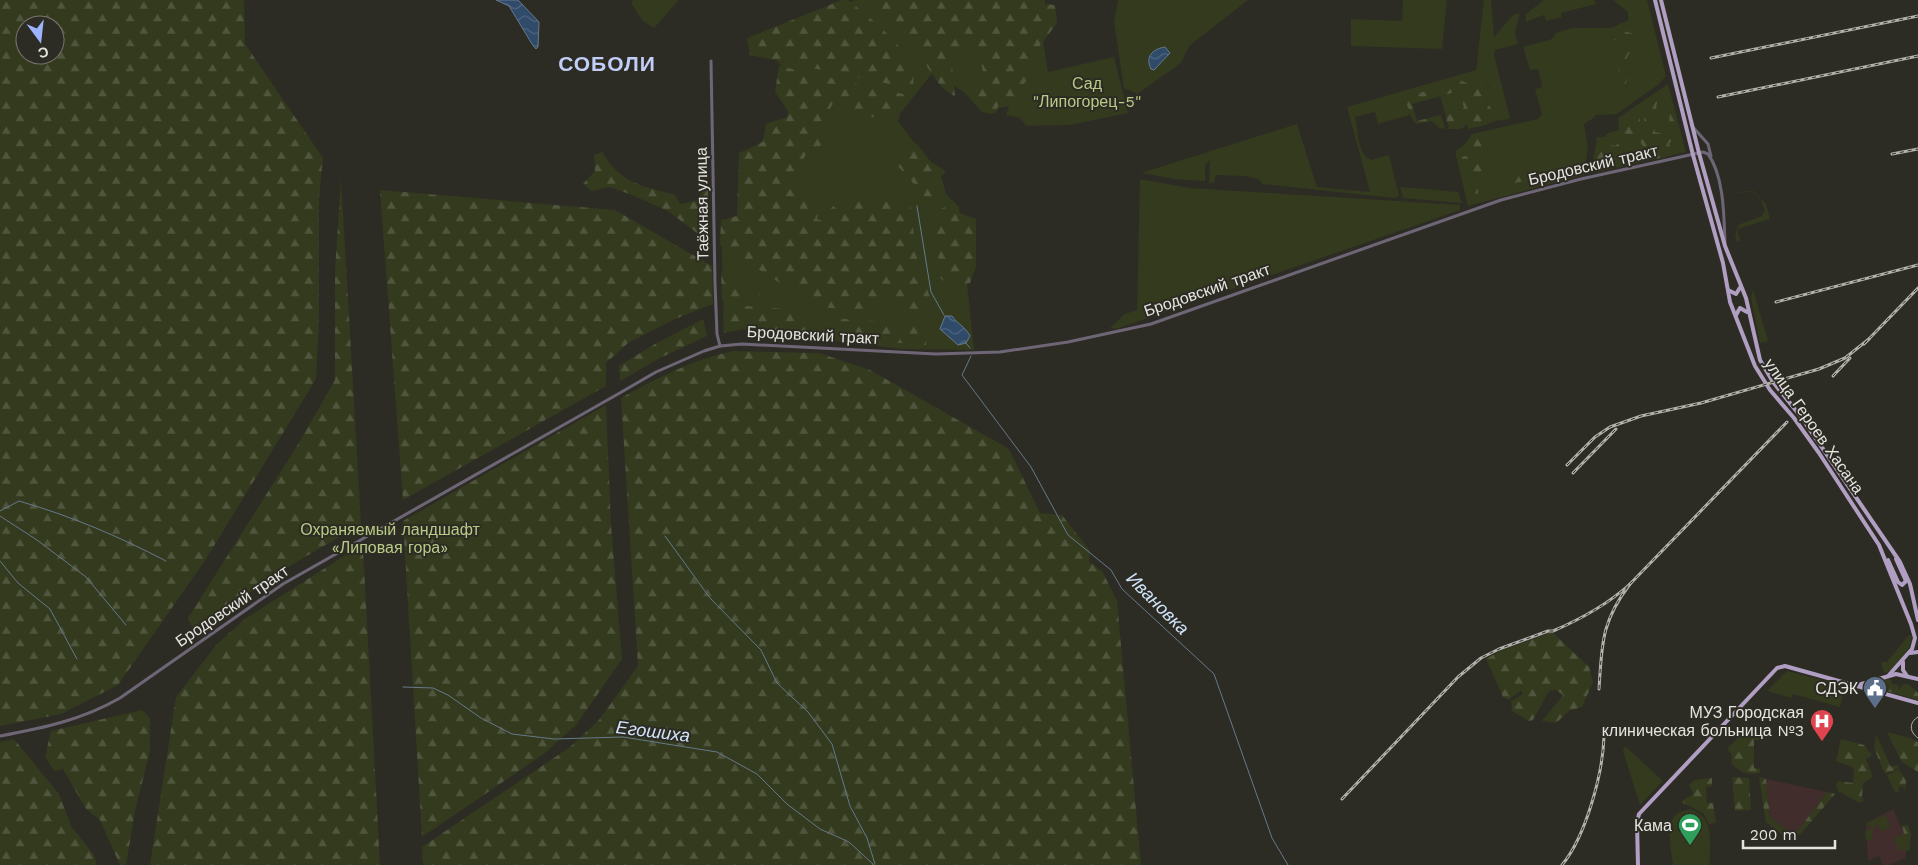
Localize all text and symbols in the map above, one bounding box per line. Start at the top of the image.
north arrow [15,15,65,65]
text: С [36,44,50,62]
district label: СОБОЛИ [558,51,656,76]
park label: Сад "Липогорец-5" [1033,74,1141,111]
street label: Бродовский тракт [1526,141,1660,189]
street label: Таёжная улица [692,147,712,261]
street label: Бродовский тракт [1141,259,1273,321]
street label: Бродовский тракт [746,322,880,348]
street label: улица Героев Хасана [1760,355,1868,497]
park label: Охраняемый ландшафт «Липовая гора» [300,520,480,557]
street label: Бродовский тракт [172,561,293,651]
water label: Ивановка [1122,567,1194,639]
public building icon: СДЭК [1862,675,1888,709]
place label: СДЭК [1815,679,1859,698]
place label: МУЗ Городская клиническая больница №3 [1602,703,1804,740]
hospital icon: МУЗ Городская клиническая больница №3 [1809,708,1835,742]
water label: Егошиха [615,716,691,746]
sports icon: Кама [1677,812,1703,846]
place label: Кама [1634,816,1672,835]
scale bar [1743,818,1836,850]
text: 200 m [1750,826,1797,844]

